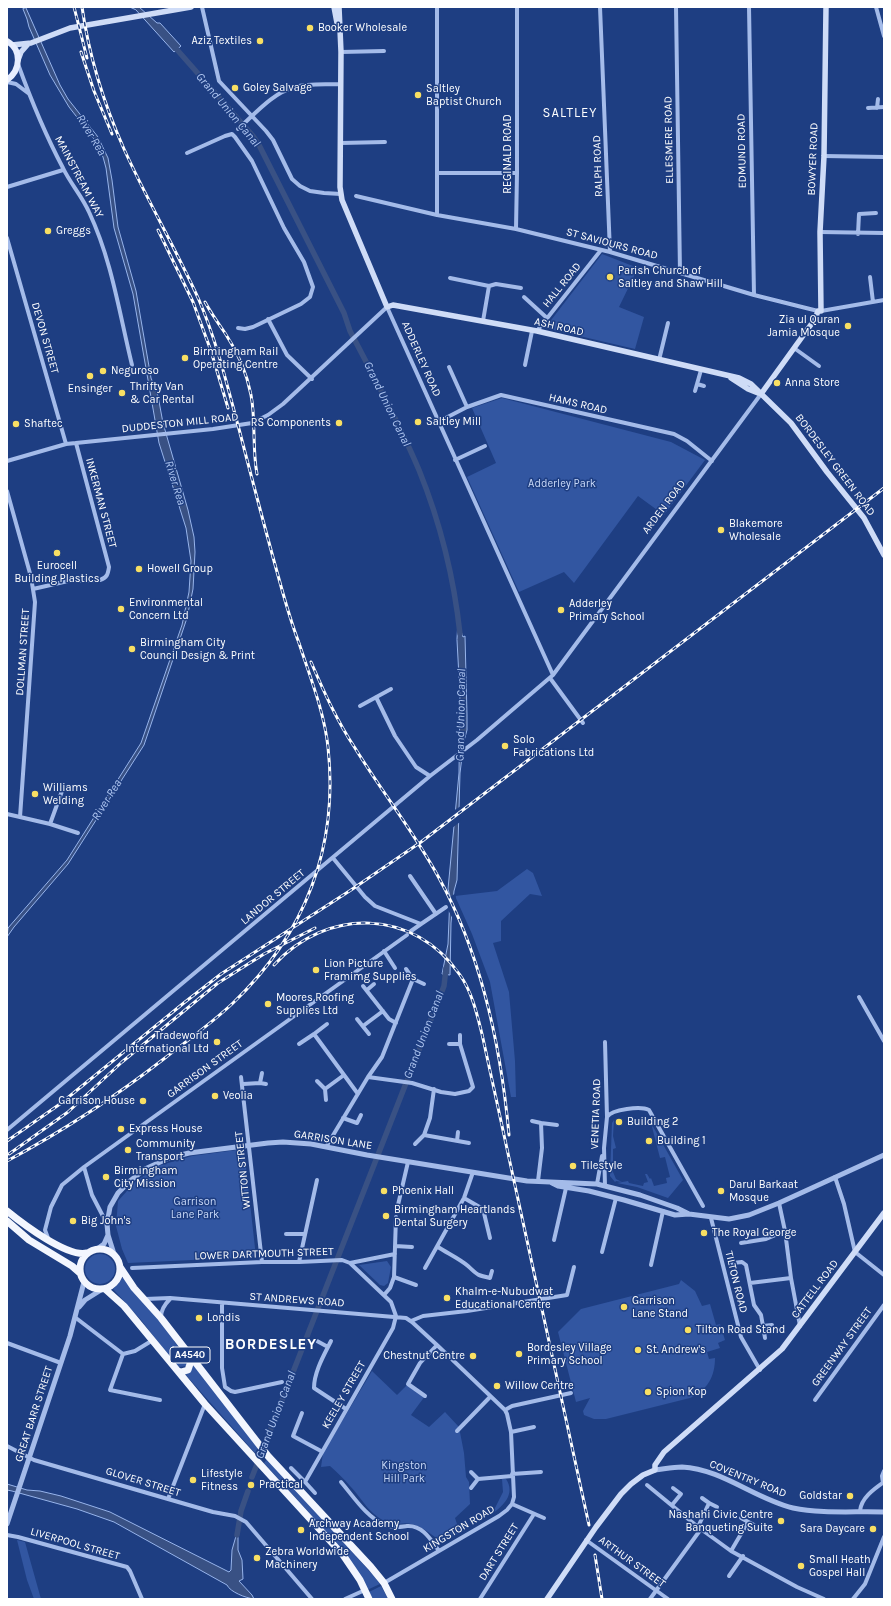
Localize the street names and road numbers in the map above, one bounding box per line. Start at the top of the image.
street label: ELLESMERE ROAD [662,96,676,184]
street label: REGINALD ROAD [501,114,515,194]
street label: EDMUND ROAD [735,114,749,188]
street label: BOWYER ROAD [805,122,821,196]
street label: MAINSTREAM WAY [52,134,106,220]
street label: RALPH ROAD [590,135,606,197]
street label: ST SAVIOURS ROAD [565,225,659,263]
street label: HALL ROAD [540,260,584,310]
street label: DEVON STREET [29,301,61,375]
street label: ASH ROAD [533,315,585,339]
street label: ADDERLEY ROAD [398,319,444,399]
street label: HAMS ROAD [547,391,609,417]
street label: DUDDESTON MILL ROAD [121,410,239,436]
street label: BORDESLEY GREEN ROAD [792,411,878,519]
street label: INKERMAN STREET [83,457,119,549]
street label: ARDEN ROAD [639,477,689,537]
street label: DOLLMAN STREET [13,608,33,696]
street label: LANDOR STREET [238,866,308,928]
street label: GARRISON STREET [164,1037,246,1101]
street label: VENETIA ROAD [588,1078,604,1150]
street label: GARRISON LANE [293,1127,373,1153]
street label: WITTON STREET [232,1131,254,1209]
street label: LOWER DARTMOUTH STREET [194,1245,334,1263]
street label: TILTON ROAD [722,1250,750,1314]
street label: CATTELL ROAD [789,1257,841,1321]
street label: ST ANDREWS ROAD [249,1290,345,1310]
street label: GREENWAY STREET [809,1305,875,1389]
road number: A4540 [170,1347,210,1363]
street label: KEELEY STREET [319,1359,369,1431]
street label: GREAT BARR STREET [12,1364,56,1464]
street label: COVENTRY ROAD [708,1458,788,1500]
street label: GLOVER STREET [104,1464,182,1500]
street label: KINGSTON ROAD [421,1502,497,1556]
street label: DART STREET [476,1521,522,1583]
street label: LIVERPOOL STREET [29,1525,121,1563]
street label: ARTHUR STREET [596,1533,668,1591]

